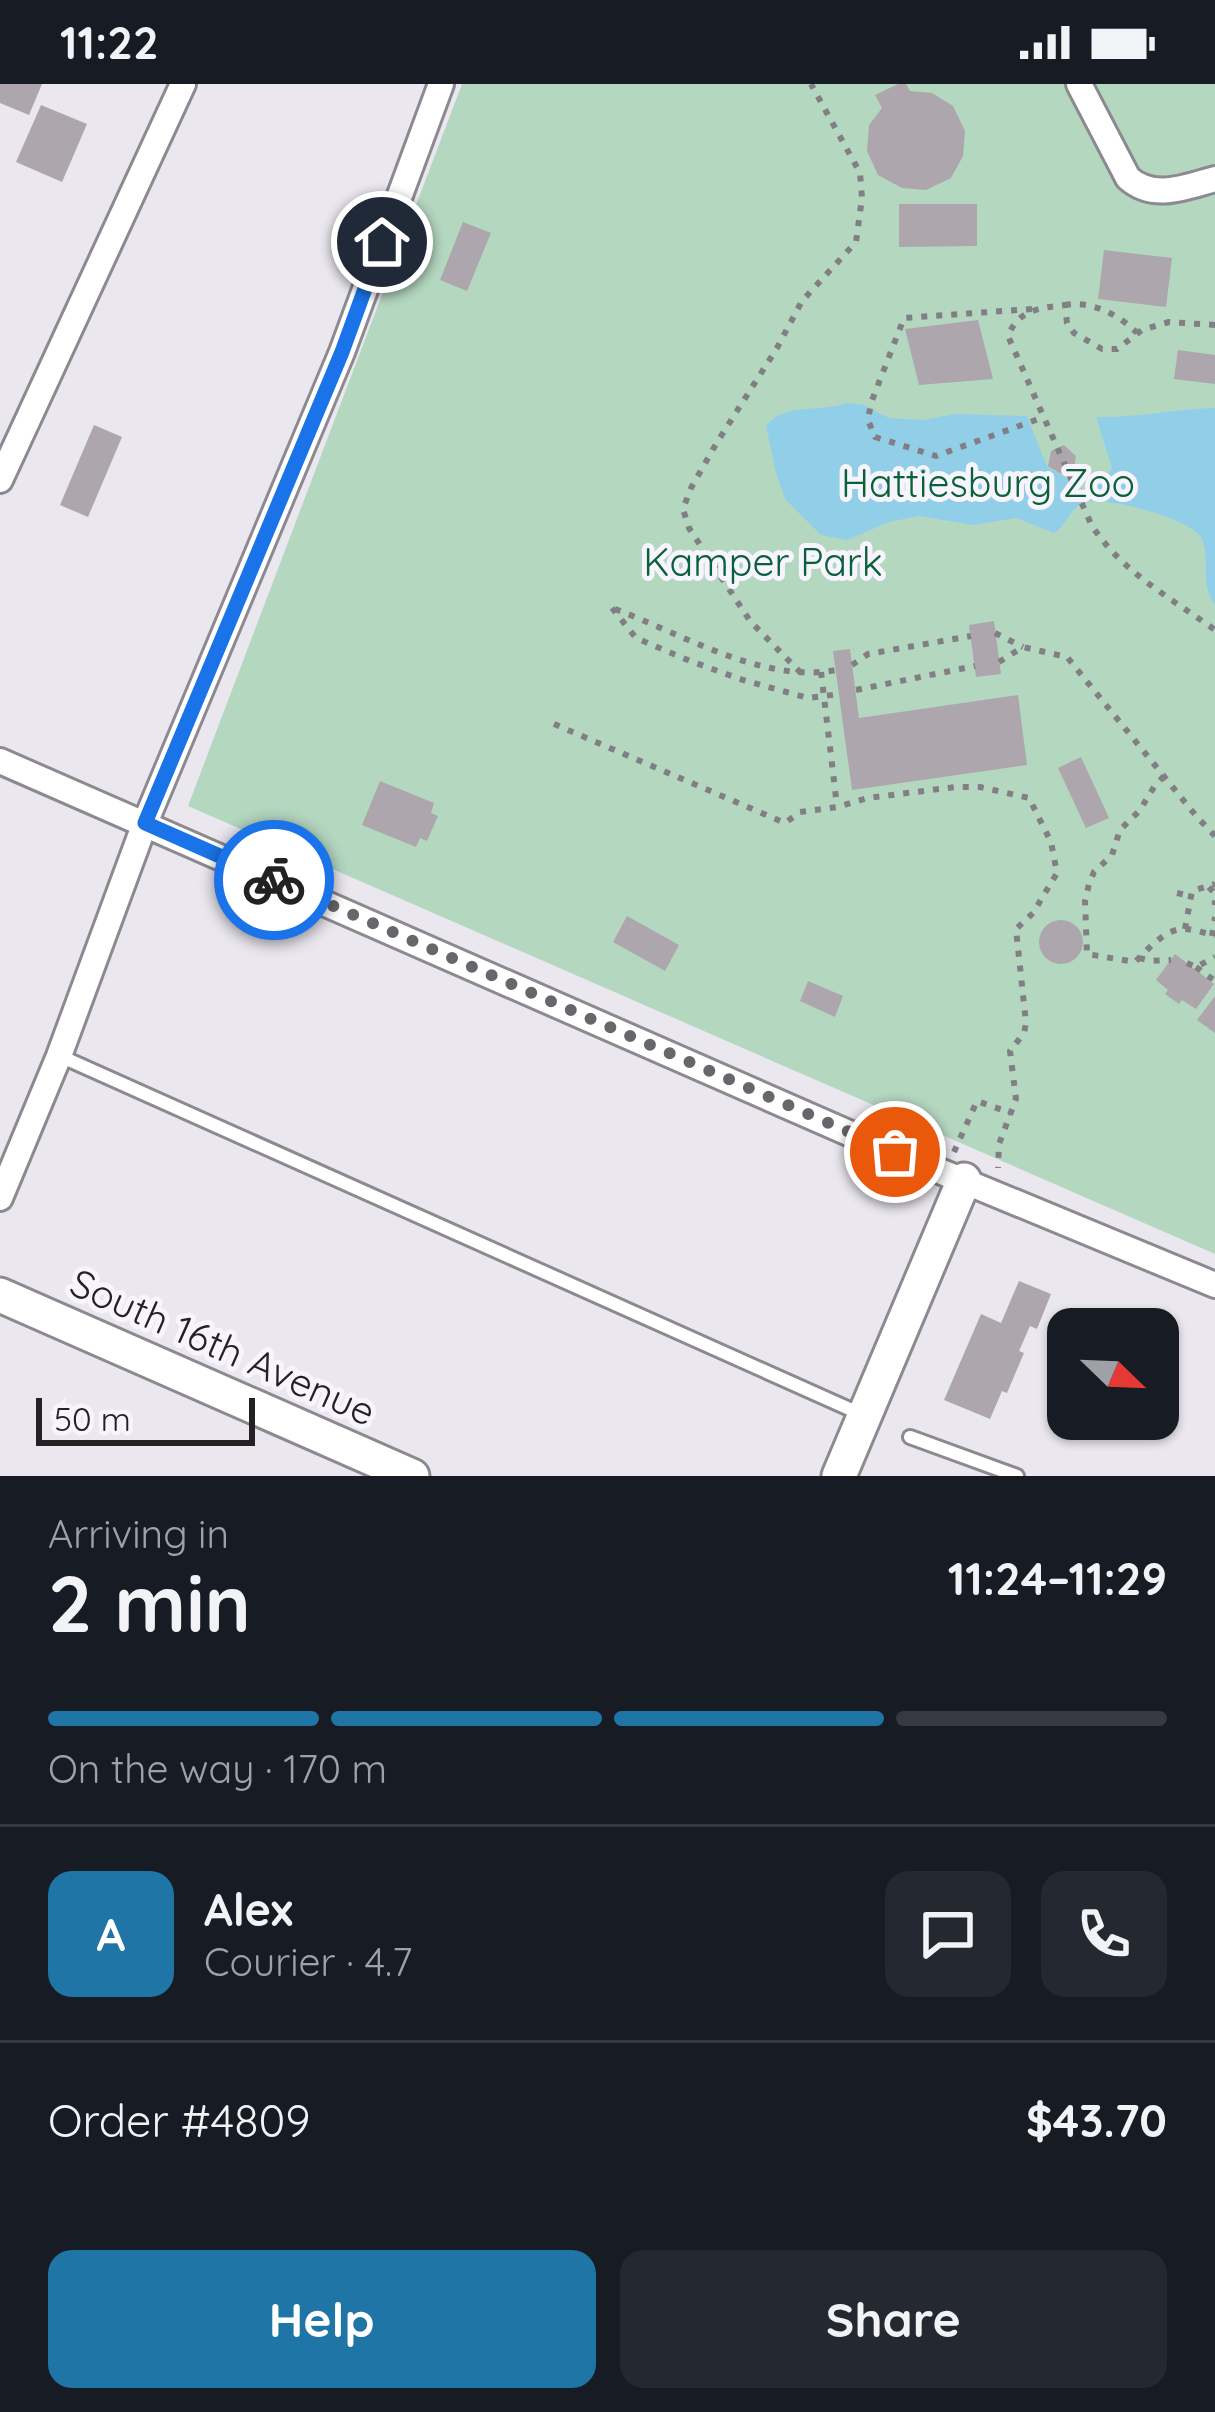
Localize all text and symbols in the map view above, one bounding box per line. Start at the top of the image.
text: 11:22 [60,14,159,70]
pin [331,191,433,293]
icon: home [349,209,415,275]
park label: Hattiesburg Zoo [841,458,1135,507]
park label: Kamper Park [643,537,883,586]
courier [214,820,334,940]
icon: bike [241,847,307,913]
pin [844,1101,946,1203]
icon: bag [862,1119,928,1185]
street label: South 16th Avenue [63,1257,383,1436]
north arrow [1047,1308,1179,1440]
map controls [1047,1308,1179,1440]
scale bar [36,1392,255,1445]
text: 50 m [54,1398,131,1439]
text: Arriving in [48,1509,229,1558]
text: 11:24–11:29 [948,1550,1167,1606]
text: 2 min [48,1554,251,1652]
text: On the way · 170 m [48,1744,387,1793]
button: chat [885,1871,1011,1997]
button: phone [1041,1871,1167,1997]
text: Alex [204,1881,293,1937]
text: A [97,1906,125,1962]
text: Courier · 4.7 [204,1937,412,1986]
text: Order #4809 [48,2092,310,2148]
text: $43.70 [1026,2092,1167,2148]
button: Help [48,2250,596,2388]
button: Share [620,2250,1167,2388]

